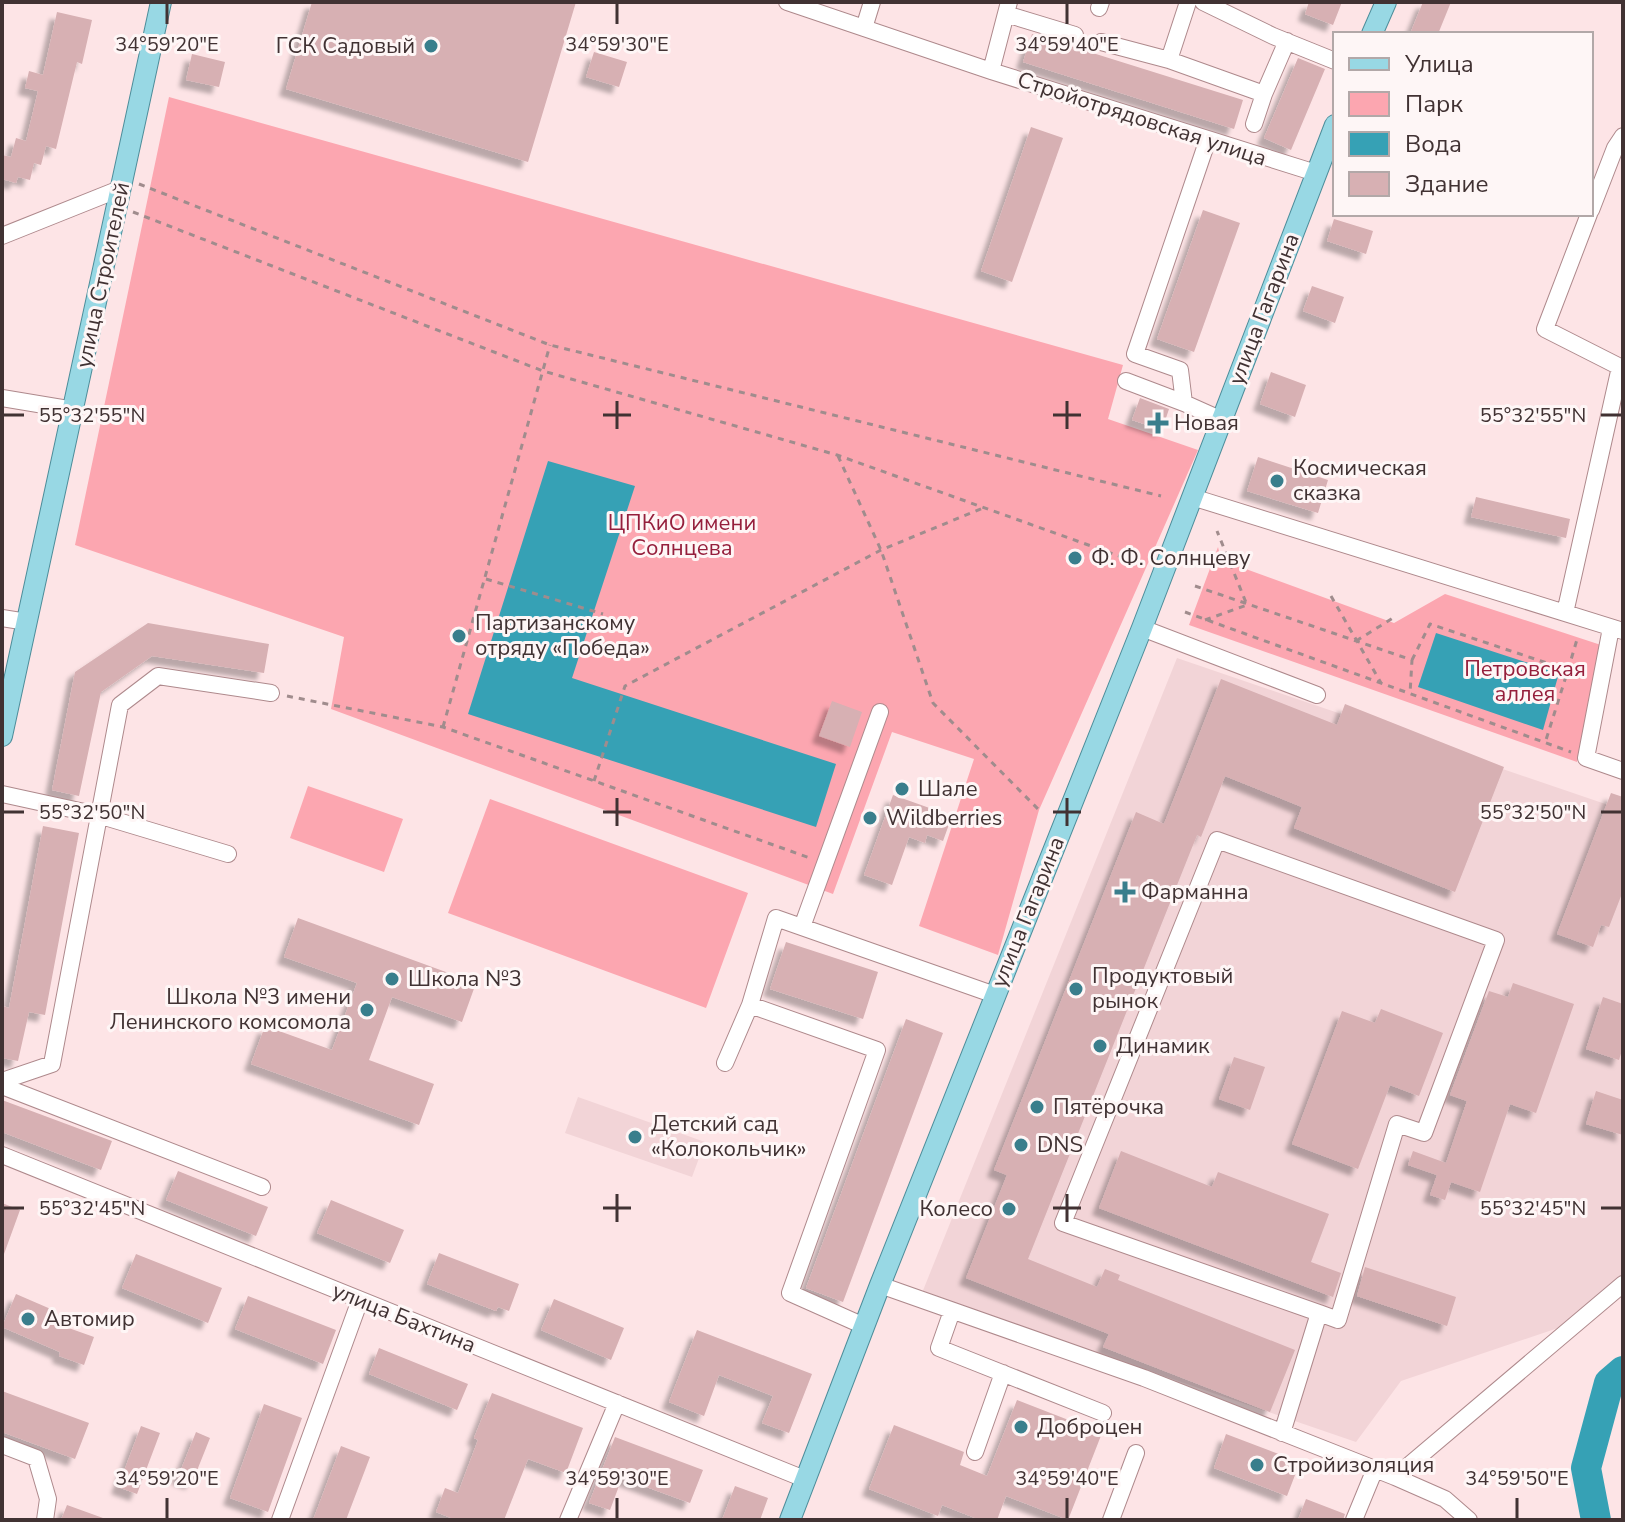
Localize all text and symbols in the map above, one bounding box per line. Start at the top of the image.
text: 34°59'20"E [115,31,219,58]
place label: ГСК Садовый [276,31,415,61]
text: 34°59'30"E [565,31,669,58]
text: 34°59'40"E [1015,31,1119,58]
legend [1333,32,1593,216]
marker: ГСК Садовый [422,37,440,55]
text: Улица [1404,48,1474,80]
street label: Стройотрядовская улица [1014,65,1270,173]
text: Парк [1405,88,1463,120]
text: Вода [1405,128,1462,160]
text: Здание [1405,168,1489,200]
street label: улица Строителей [69,179,137,371]
street label: улица Гагарина [1221,229,1307,389]
text: 55°32'55"N [39,402,145,429]
text: 55°32'55"N [1480,402,1586,429]
place label: Новая [1174,408,1239,438]
marker: Новая [1149,414,1167,432]
place label: Космическая сказка [1293,453,1427,508]
marker: Космическая сказка [1268,472,1286,490]
park label: ЦПКиО имени Солнцева [608,508,756,563]
place label: Ф. Ф. Солнцеву [1091,543,1251,573]
marker: Ф. Ф. Солнцеву [1066,549,1084,567]
place label: Партизанскому отряду «Победа» [475,608,650,663]
marker: Партизанскому отряду «Победа» [450,627,468,645]
park label: Петровская аллея [1464,654,1586,709]
place label: Шале [918,774,978,804]
marker: Шале [893,780,911,798]
text: 55°32'50"N [39,799,145,826]
text: 55°32'50"N [1480,799,1586,826]
place label: Wildberries [886,803,1002,833]
marker: Wildberries [861,809,879,827]
street label: улица Гагарина [984,832,1072,992]
place label: Фарманна [1141,877,1249,907]
marker: Фарманна [1116,883,1134,901]
place label: Продуктовый рынок [1092,961,1233,1016]
place label: Школа №3 [408,964,522,994]
marker: Школа №3 [383,970,401,988]
marker: Продуктовый рынок [1067,980,1085,998]
place label: Школа №3 имени Ленинского комсомола [109,982,351,1037]
marker: Школа №3 имени Ленинского комсомола [358,1001,376,1019]
place label: Динамик [1116,1031,1210,1061]
marker: Динамик [1091,1037,1109,1055]
place label: Пятёрочка [1053,1092,1164,1122]
marker: Пятёрочка [1028,1098,1046,1116]
place label: Детский сад «Колокольчик» [651,1109,807,1164]
marker: Детский сад «Колокольчик» [626,1128,644,1146]
place label: DNS [1037,1130,1083,1160]
marker: DNS [1012,1136,1030,1154]
place label: Колесо [919,1194,993,1224]
text: 55°32'45"N [39,1195,145,1222]
text: 55°32'45"N [1480,1195,1586,1222]
marker: Колесо [1000,1200,1018,1218]
street label: улица Бахтина [328,1276,480,1360]
place label: Автомир [44,1304,135,1334]
marker: Автомир [19,1310,37,1328]
place label: Доброцен [1037,1412,1143,1442]
marker: Доброцен [1012,1418,1030,1436]
place label: Стройизоляция [1273,1450,1434,1480]
marker: Стройизоляция [1248,1456,1266,1474]
text: 34°59'20"E [115,1465,219,1492]
text: 34°59'30"E [565,1465,669,1492]
text: 34°59'40"E [1015,1465,1119,1492]
text: 34°59'50"E [1465,1465,1569,1492]

